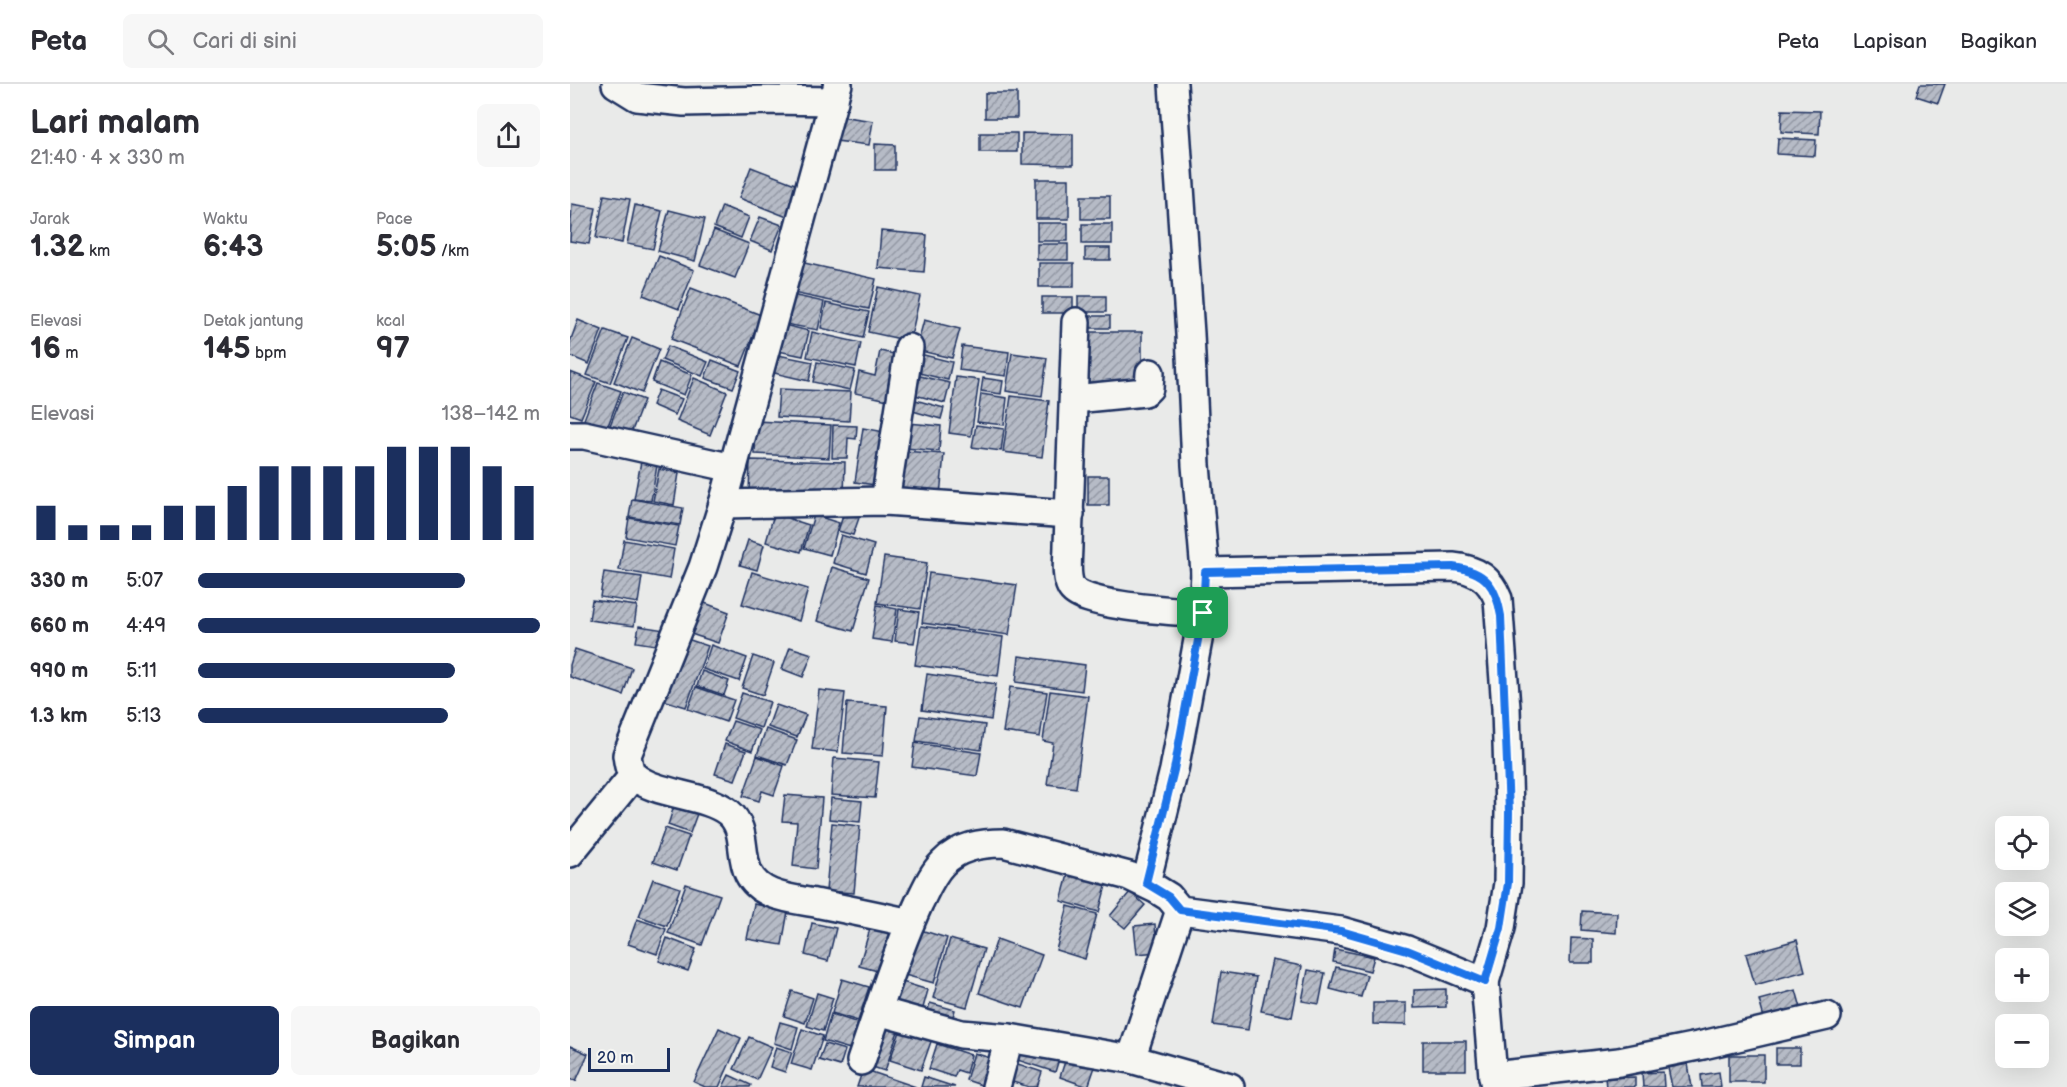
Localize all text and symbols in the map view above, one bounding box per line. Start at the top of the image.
search box [123,14,543,68]
text: Peta [30,25,87,58]
icon: search [144,25,177,58]
text: Cari di sini [192,28,297,55]
text: Peta [1777,29,1819,54]
text: Lapisan [1852,29,1927,54]
text: Bagikan [1960,29,2037,54]
text: Lari malam [30,103,200,143]
button: share [477,104,540,167]
text: 21:40 · 4 × 330 m [30,146,185,170]
text: Jarak [30,210,69,229]
text: Waktu [203,210,248,229]
text: Pace [376,210,412,229]
text: 1.32 [30,229,85,265]
text: 6:43 [203,229,264,265]
text: 5:05 [376,229,437,265]
text: km [85,242,110,261]
text: /km [437,242,469,261]
text: Elevasi [30,312,82,331]
text: Detak jantung [203,312,303,331]
text: kcal [376,312,405,331]
text: 16 [30,331,61,367]
text: 145 [203,331,251,367]
text: 97 [376,331,410,367]
text: m [61,344,78,363]
text: bpm [251,344,286,363]
text: Elevasi [30,402,95,426]
text: 138–142 m [441,402,540,426]
text: 330 m [30,569,88,593]
text: 5:07 [126,569,163,593]
pin [1177,587,1228,638]
icon: arrive [1186,596,1219,629]
text: 660 m [30,614,89,638]
text: 4:49 [126,614,166,638]
text: 990 m [30,659,88,683]
text: 5:11 [126,659,157,683]
text: 1.3 km [30,704,87,728]
text: 5:13 [126,704,162,728]
map controls [1995,816,2049,1068]
button: locate [1995,816,2049,870]
button: layers [1995,882,2049,936]
button: + [1995,948,2049,1002]
button: Simpan [30,1006,279,1075]
button: Bagikan [291,1006,540,1075]
button: − [1995,1014,2049,1068]
scale bar [588,1045,670,1072]
text: 20 m [597,1049,633,1068]

